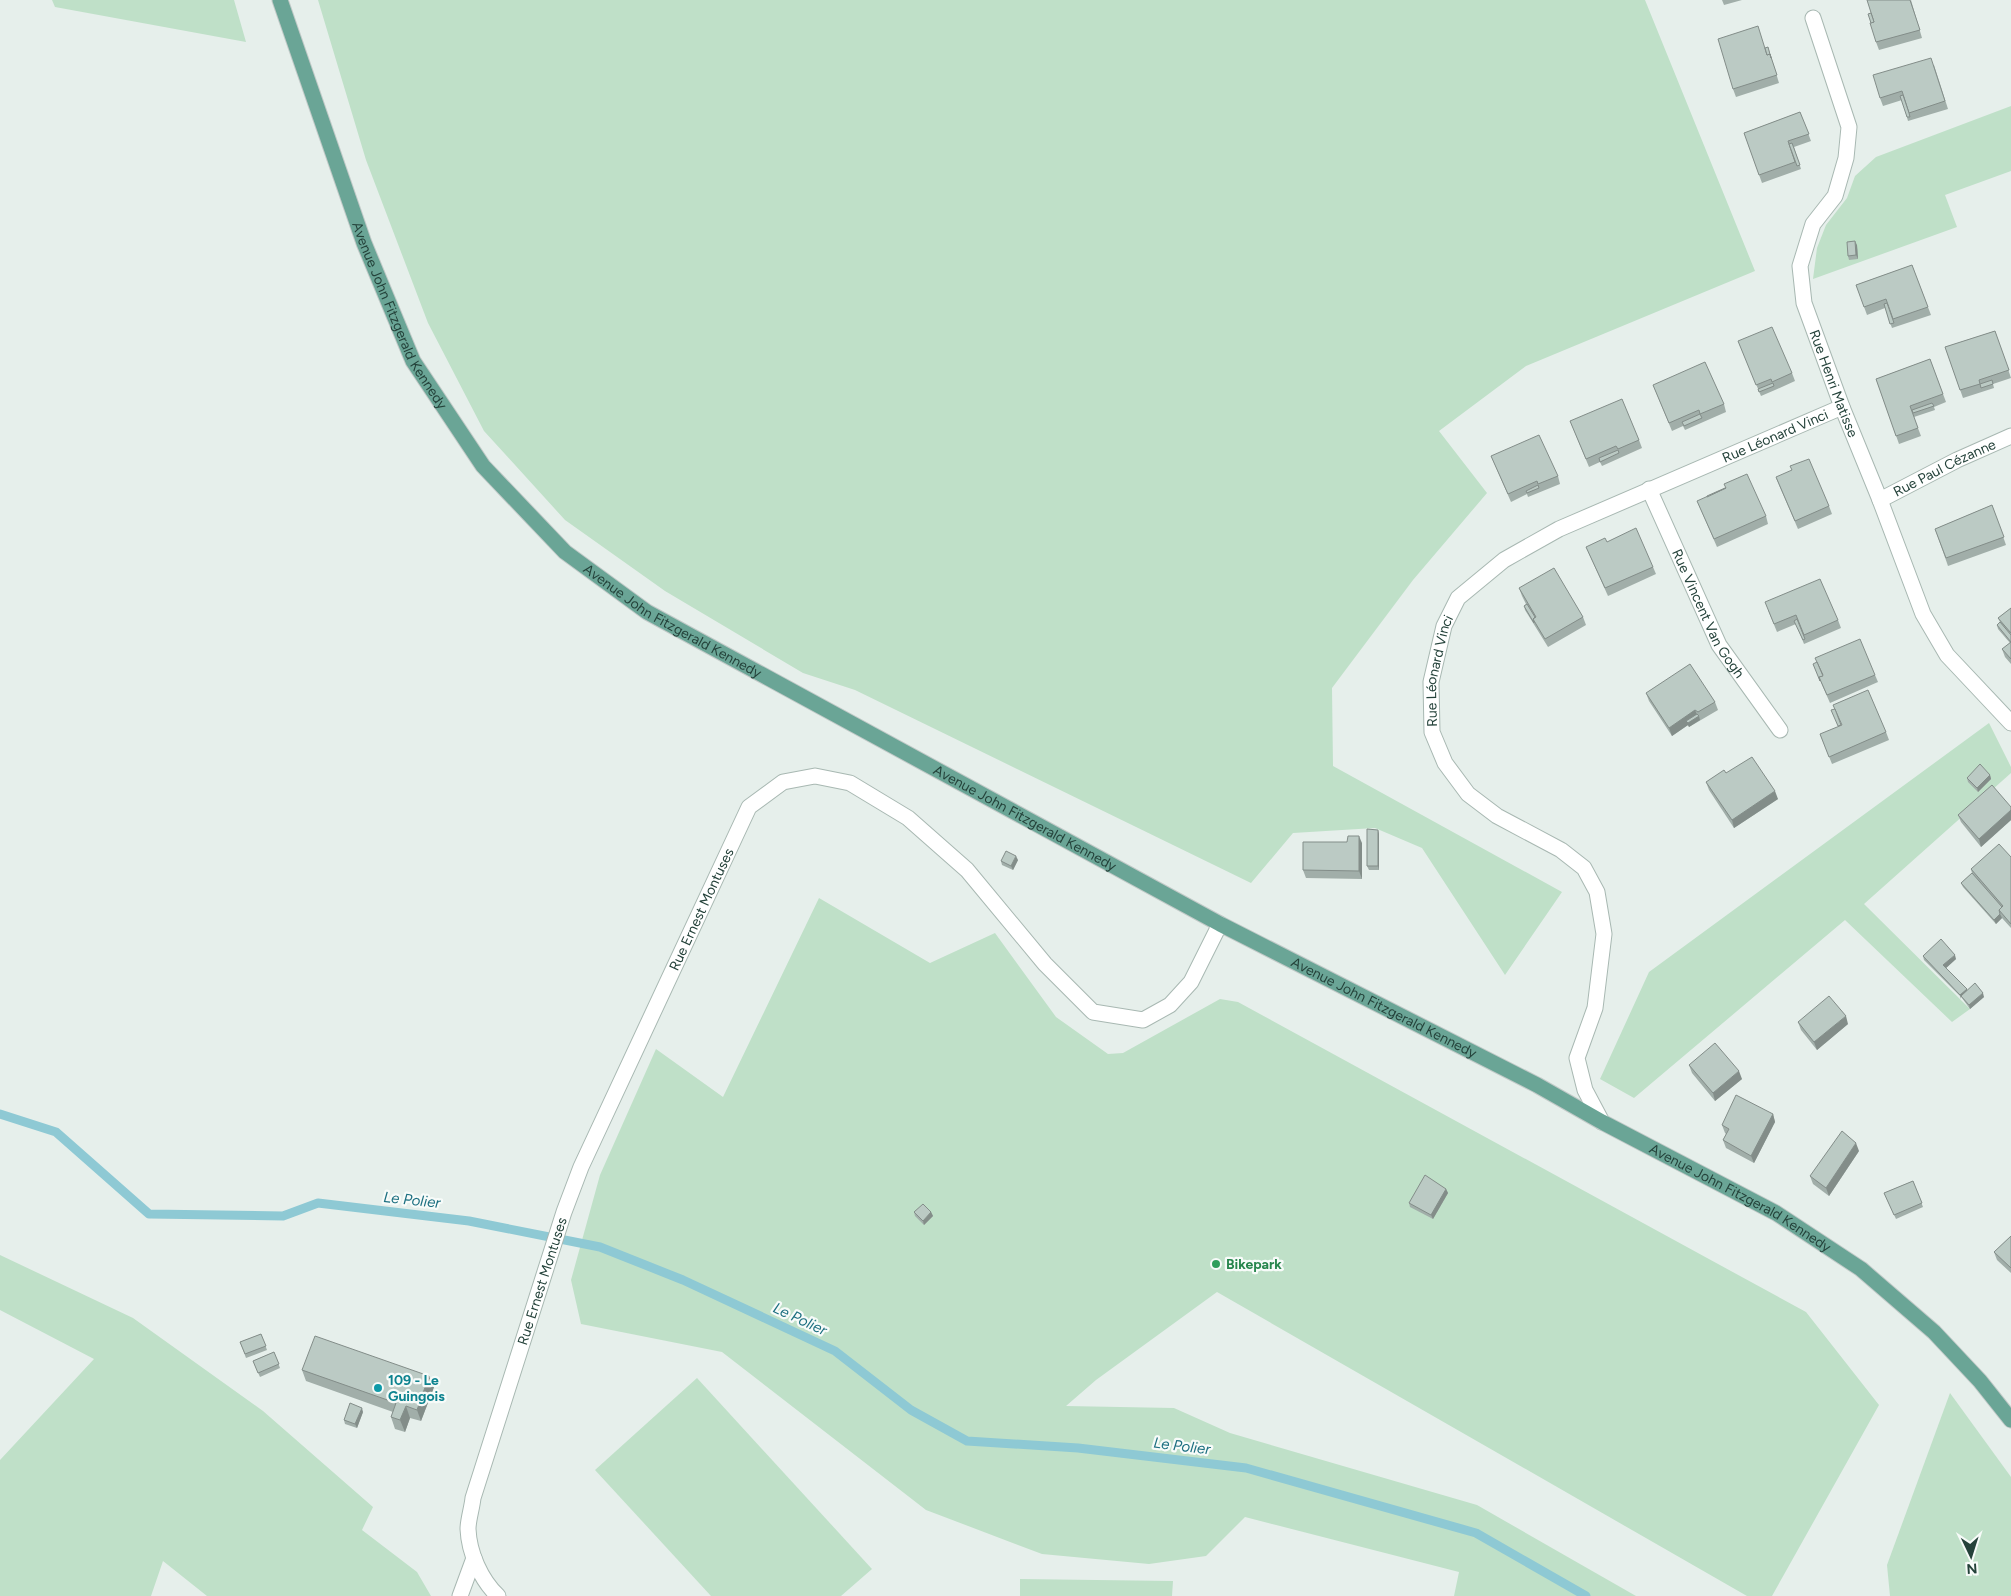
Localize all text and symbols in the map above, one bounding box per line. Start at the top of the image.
street label: Avenue John Fitzgerald Kennedy [348,220,451,413]
street label: Rue Henri Matisse [1806,328,1862,440]
street label: Rue Léonard Vinci [1720,406,1831,467]
street label: Rue Paul Cézanne [1890,436,1999,501]
street label: Rue Vincent Van Gogh [1668,547,1748,682]
street label: Avenue John Fitzgerald Kennedy [580,560,765,682]
street label: Rue Léonard Vinci [1423,612,1457,727]
street label: Avenue John Fitzgerald Kennedy [930,762,1120,875]
street label: Rue Ernest Montuses [666,846,738,973]
street label: Avenue John Fitzgerald Kennedy [1288,954,1480,1062]
street label: Avenue John Fitzgerald Kennedy [1646,1140,1835,1256]
water label: Le Polier [383,1188,442,1212]
street label: Rue Ernest Montuses [514,1215,571,1347]
place label: Bikepark [1226,1256,1282,1273]
marker: Bikepark [1210,1258,1222,1270]
water label: Le Polier [770,1299,830,1340]
place label: 109 - Le Guingois [388,1372,445,1405]
marker: 109 - Le Guingois [372,1382,384,1394]
water label: Le Polier [1153,1434,1212,1459]
north arrow [1946,1531,1996,1581]
text: N [1966,1560,1978,1577]

